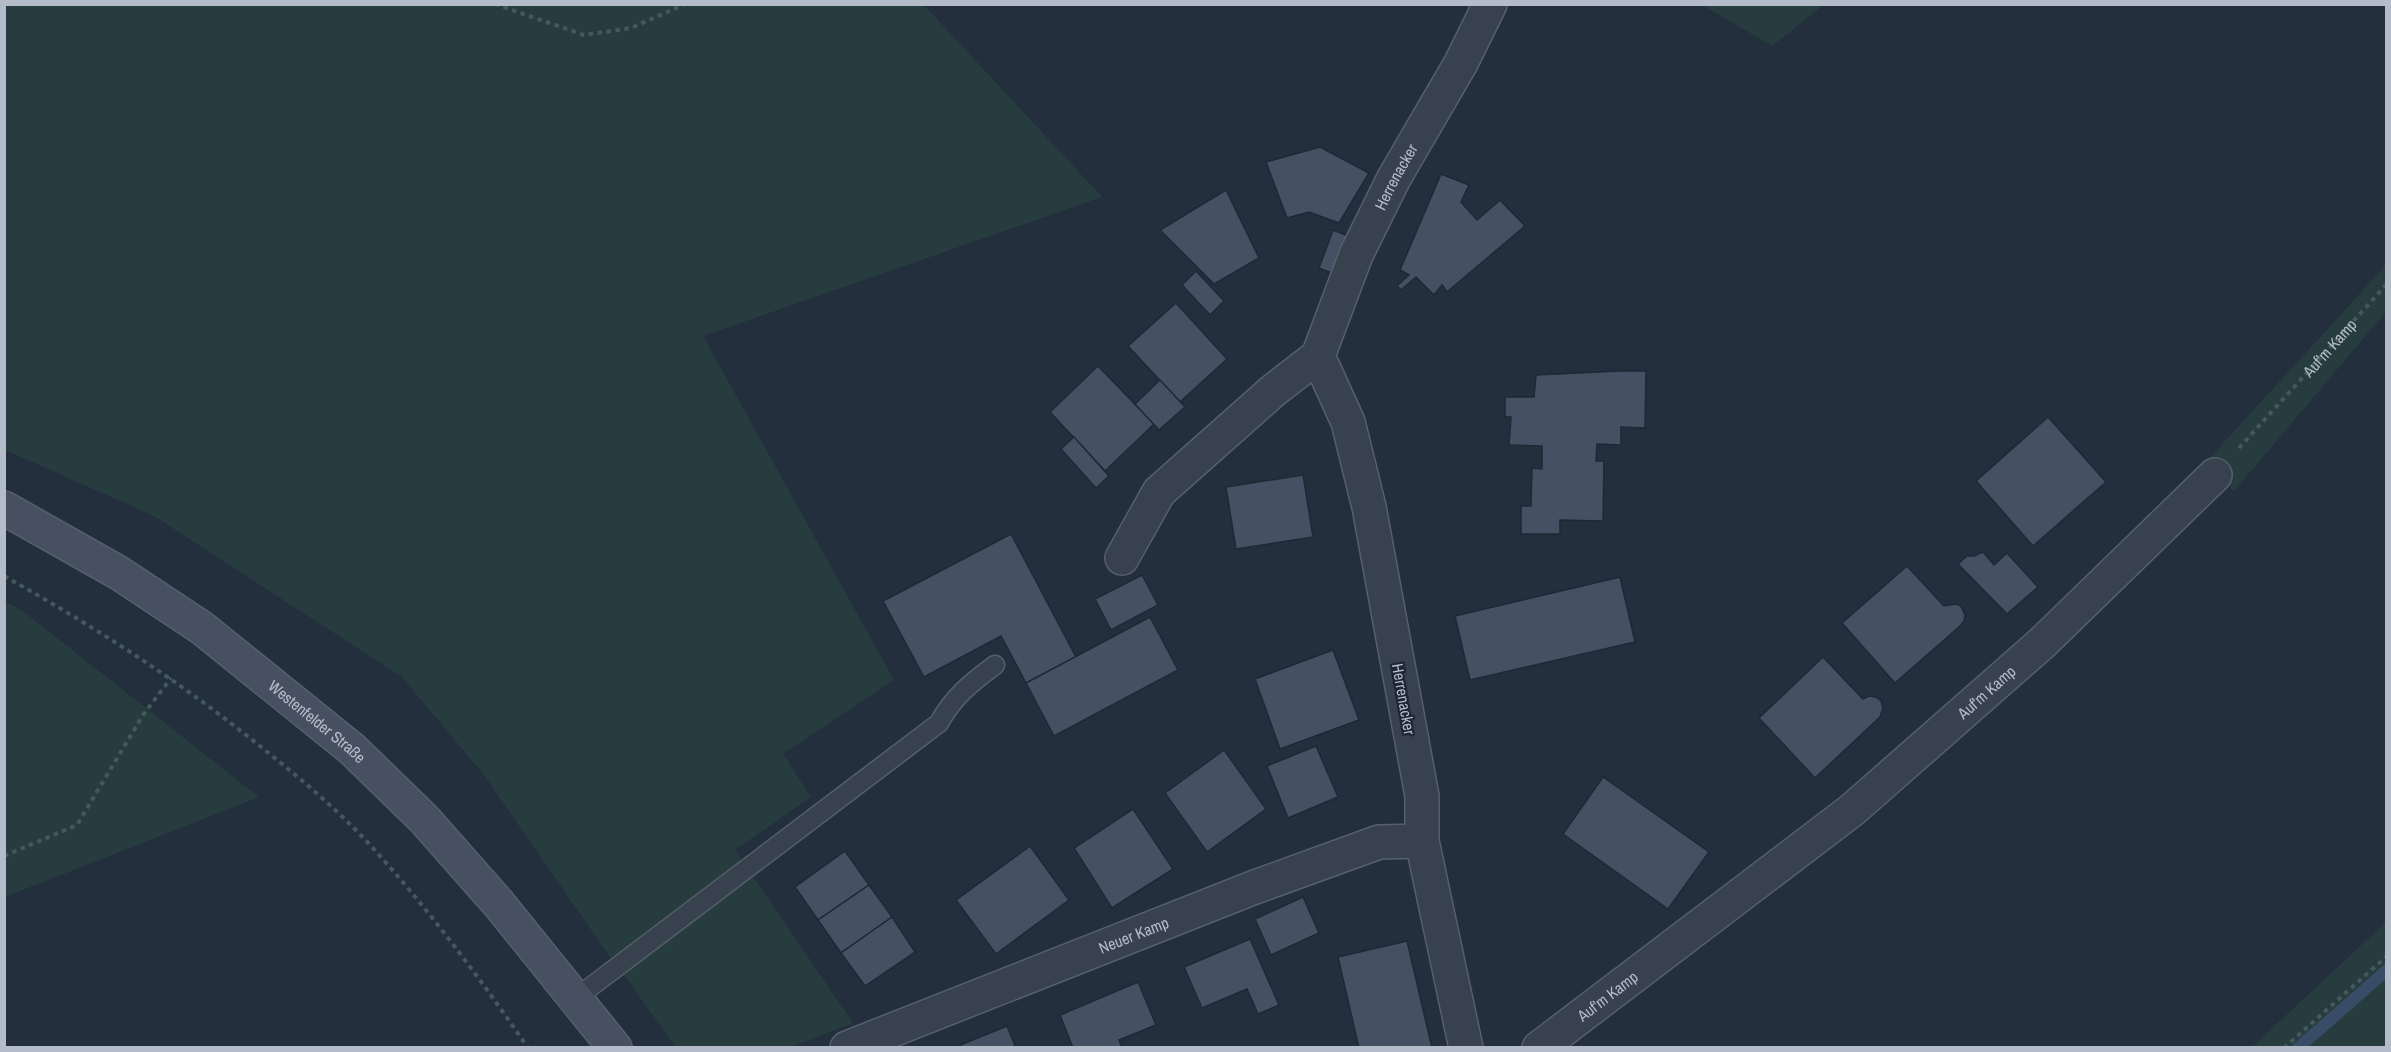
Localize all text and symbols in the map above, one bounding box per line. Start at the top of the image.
street label: Herrenacker [1369,139,1423,214]
street label: Auf'm Kamp [2297,314,2361,382]
street label: Auf'm Kamp [1952,660,2020,724]
street label: Herrenacker [1387,662,1421,737]
street label: Westenfelder Straße [264,675,371,768]
street label: Neuer Kamp [1095,911,1172,959]
street label: Auf'm Kamp [1572,966,1642,1027]

